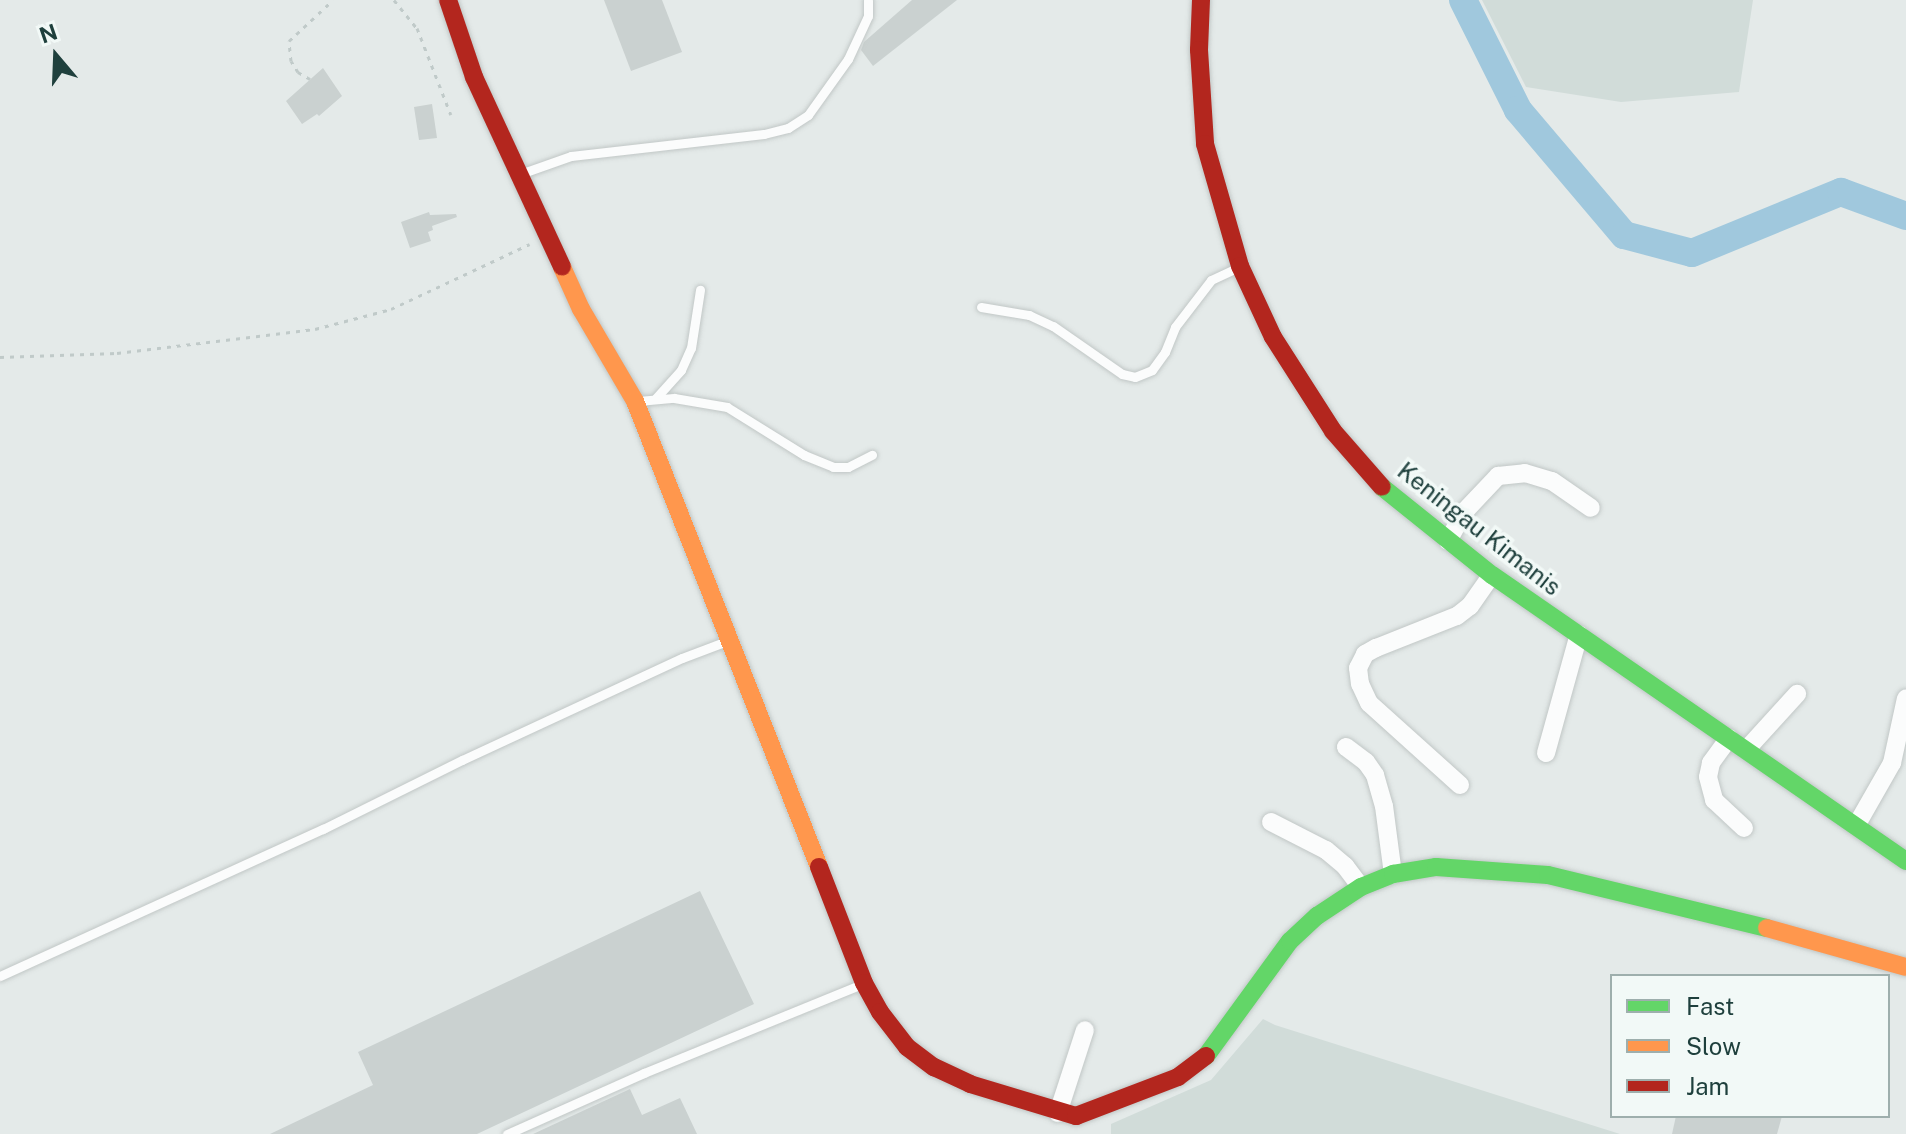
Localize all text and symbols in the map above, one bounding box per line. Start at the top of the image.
north arrow [16,16,96,96]
text: N [36,18,61,48]
street label: Keningau Kimanis [1392,456,1566,602]
legend [1610,974,1890,1118]
text: Fast [1686,992,1734,1020]
text: Slow [1686,1032,1741,1060]
text: Jam [1686,1072,1729,1100]

